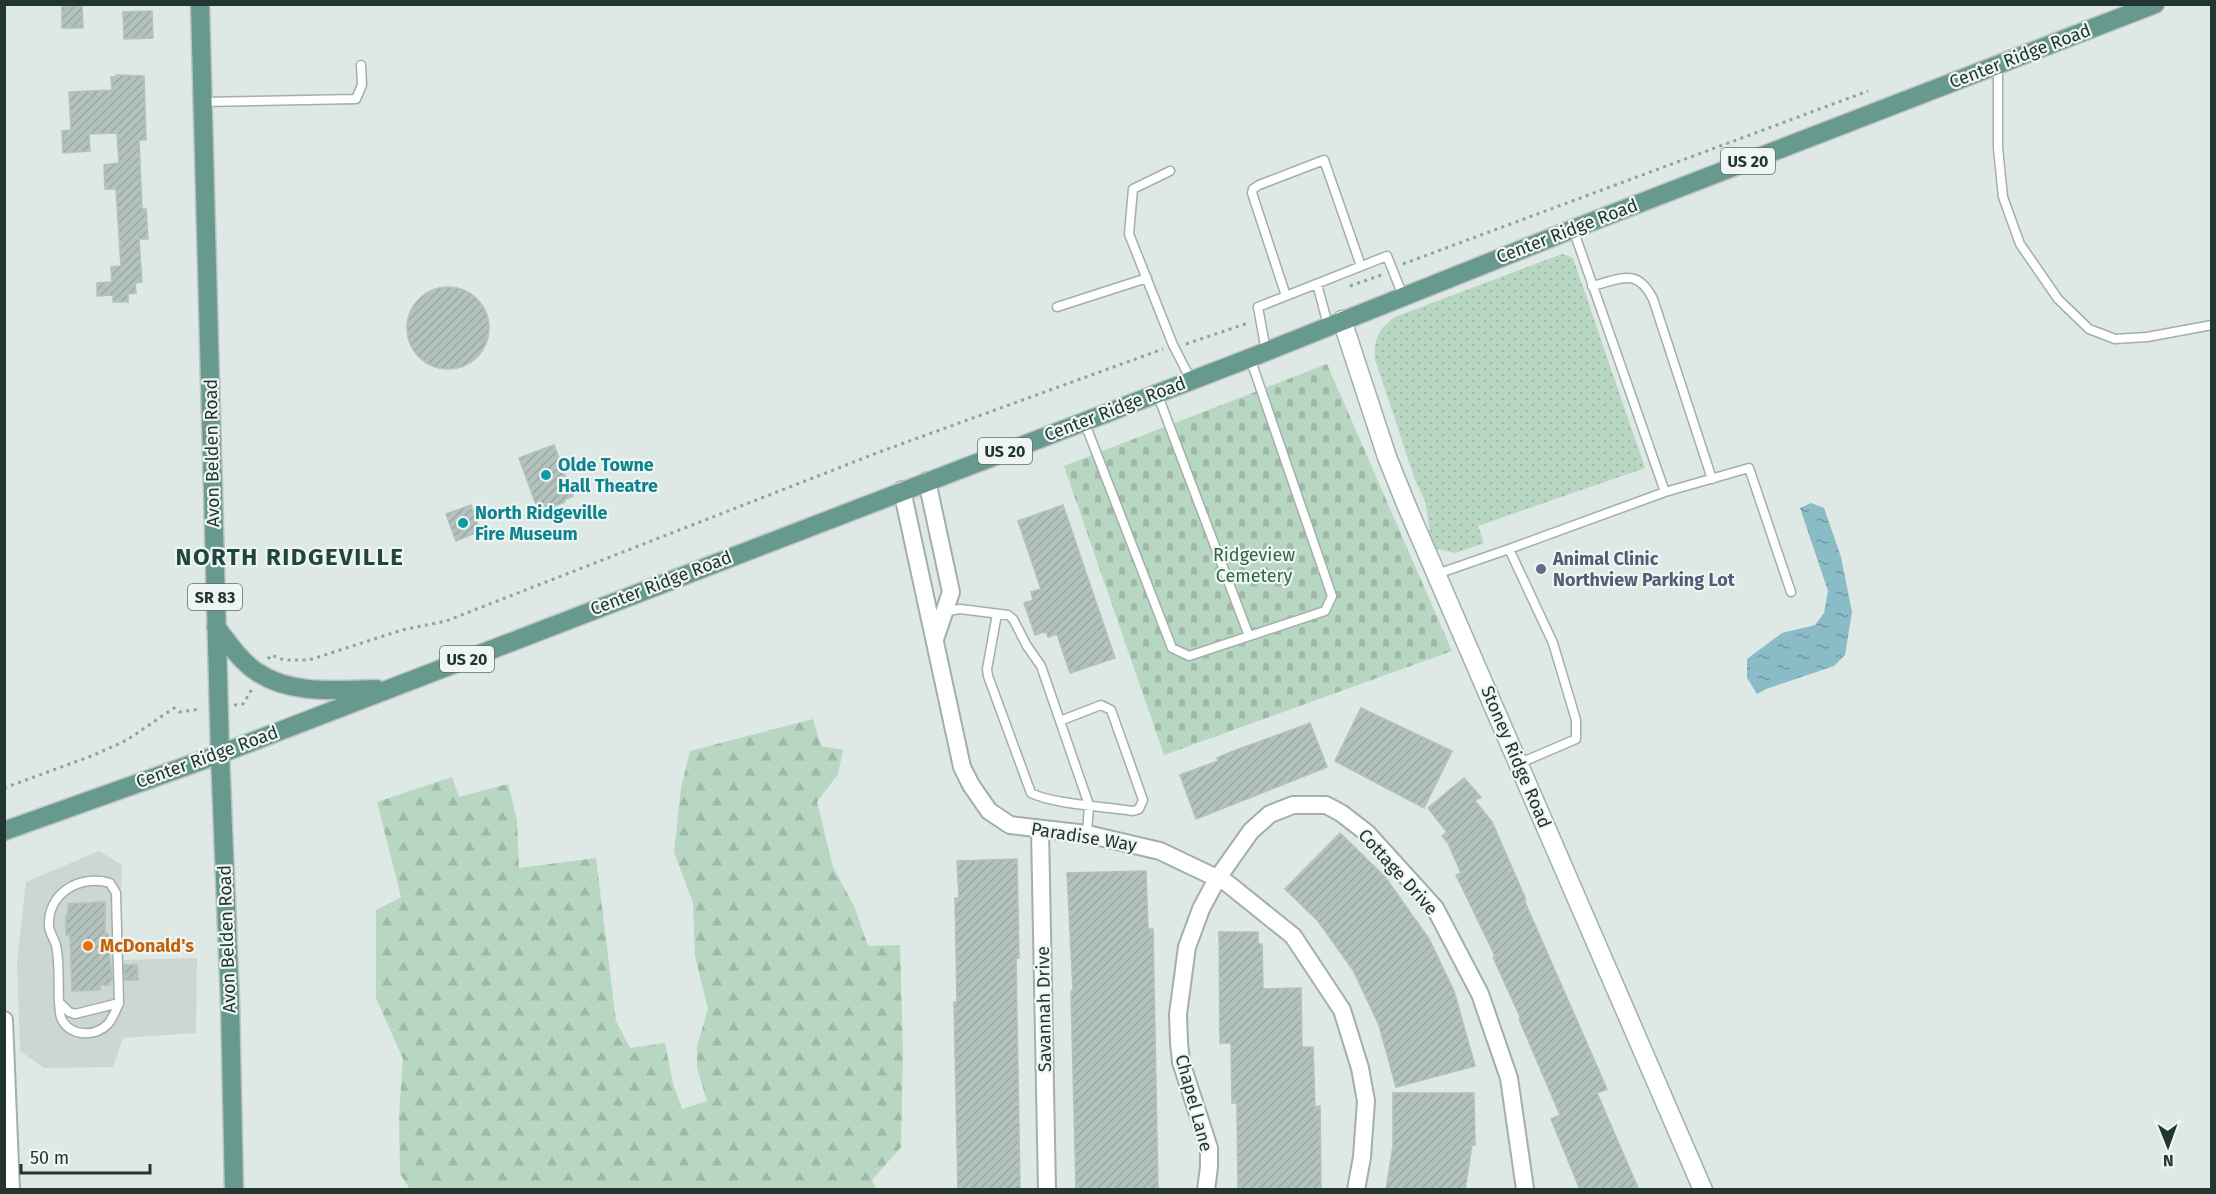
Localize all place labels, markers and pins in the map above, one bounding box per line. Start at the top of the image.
place label: Olde Towne Hall Theatre [558,454,658,497]
marker: Olde Towne Hall Theatre [539,468,553,482]
place label: North Ridgeville Fire Museum [475,502,607,545]
marker: North Ridgeville Fire Museum [456,516,470,530]
place label: Animal Clinic Northview Parking Lot [1552,548,1736,591]
marker: Animal Clinic Northview Parking Lot [1534,562,1548,576]
place label: McDonald's [100,935,194,957]
marker: McDonald's [81,939,95,953]

